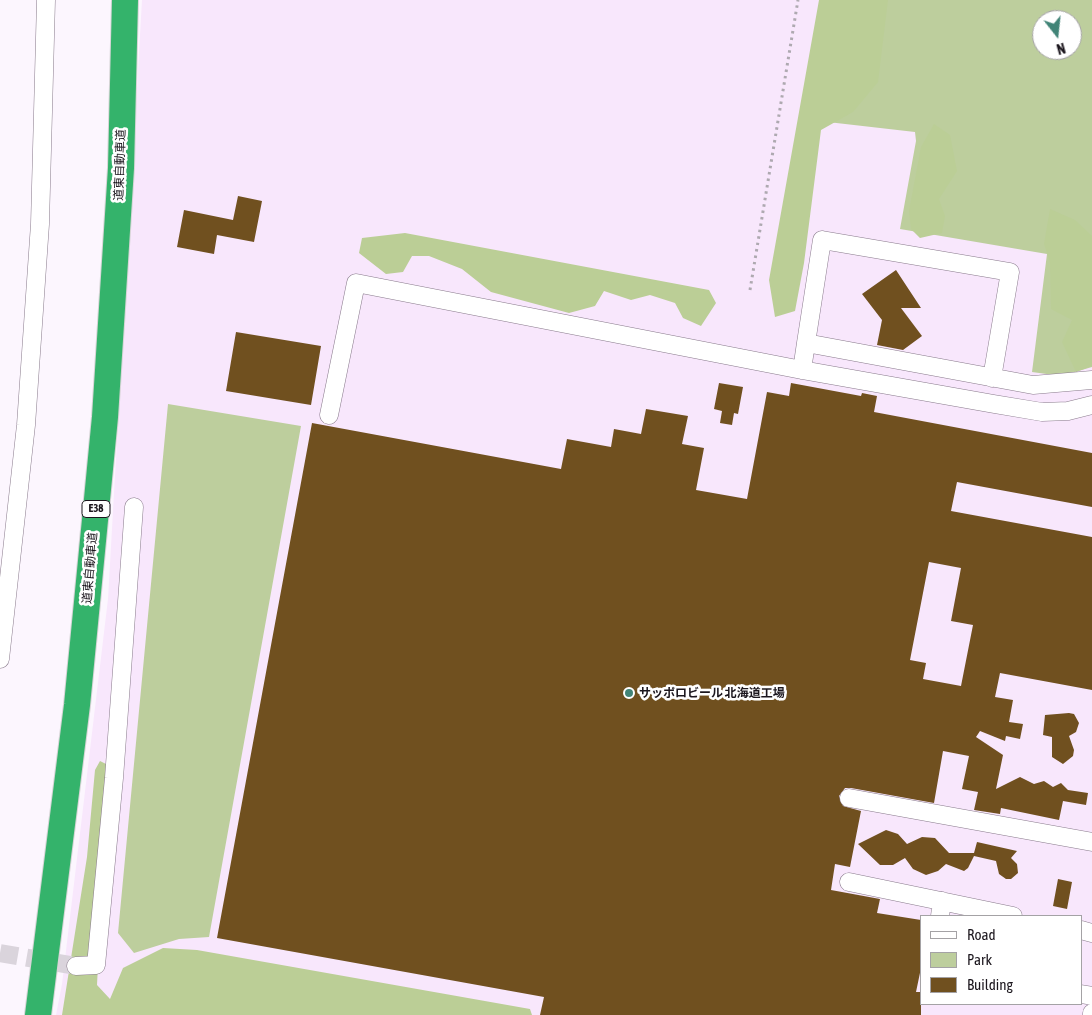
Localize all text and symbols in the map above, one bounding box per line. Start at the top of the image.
north arrow [1032,10,1082,60]
text: N [1055,40,1067,57]
street label: 道東自動車道 [112,129,128,201]
road number: E38 [82,500,110,518]
street label: 道東自動車道 [80,532,100,604]
place label: サッポロビール 北海道工場 [639,686,785,700]
marker: サッポロビール 北海道工場 [623,687,635,699]
legend [920,915,1082,1005]
text: Road [967,926,996,943]
text: Park [967,951,992,968]
text: Building [967,976,1013,993]

